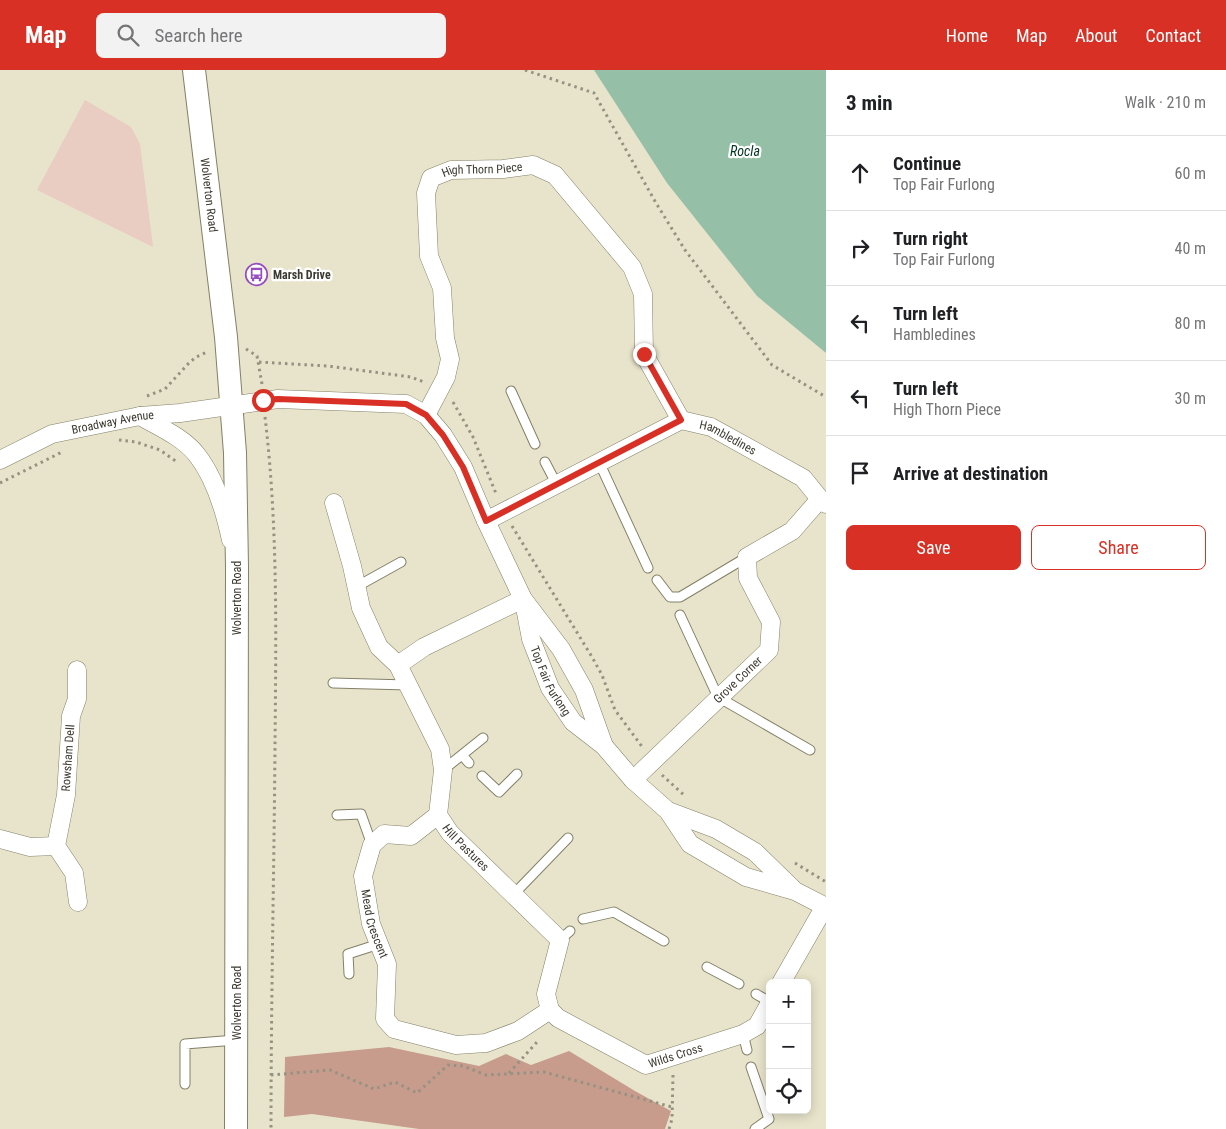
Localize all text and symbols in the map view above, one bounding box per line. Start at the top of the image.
search box [96,13,446,58]
text: Map [25,21,66,49]
icon: search [114,21,142,49]
text: Search here [154,24,243,47]
text: Home [946,25,988,46]
text: Map [1016,25,1047,46]
text: About [1075,25,1117,46]
text: Contact [1145,25,1201,46]
text: 3 min [846,91,893,115]
text: Walk · 210 m [1125,93,1206,112]
water label: Rocla [730,143,760,159]
text: Continue [893,152,961,175]
street label: Wolverton Road [198,157,220,233]
street label: High Thorn Piece [440,159,524,180]
icon: ahead [846,159,874,187]
text: 60 m [1174,164,1206,183]
text: Top Fair Furlong [893,175,995,194]
text: Turn right [893,227,968,250]
icon: right [846,234,874,262]
text: 40 m [1174,239,1206,258]
text: Top Fair Furlong [893,250,995,269]
bus stop icon: Marsh Drive [245,263,269,287]
place label: Marsh Drive [273,268,331,282]
text: Turn left [893,302,958,325]
icon: left [846,309,874,337]
text: 80 m [1174,314,1206,333]
text: Hambledines [893,325,976,344]
route end [633,343,656,366]
text: Turn left [893,377,958,400]
icon: left [846,384,874,412]
route start [252,389,275,412]
text: 30 m [1174,389,1206,408]
text: High Thorn Piece [893,400,1001,419]
street label: Broadway Avenue [70,408,155,437]
street label: Hambledines [698,418,759,458]
icon: arrive [846,459,874,487]
text: Arrive at destination [893,462,1048,485]
button: Save [846,525,1021,570]
button: Share [1031,525,1206,570]
street label: Wolverton Road [230,561,244,635]
street label: Top Fair Furlong [527,644,574,719]
street label: Grove Corner [711,653,765,706]
street label: Rowsham Dell [59,724,77,792]
street label: Hill Pastures [439,822,492,874]
street label: Mead Crescent [358,888,391,961]
street label: Wolverton Road [230,966,244,1040]
map controls [766,979,811,1114]
button: + [766,979,811,1024]
button: − [766,1024,811,1069]
street label: Wilds Cross [647,1040,704,1071]
button: locate [766,1069,811,1114]

